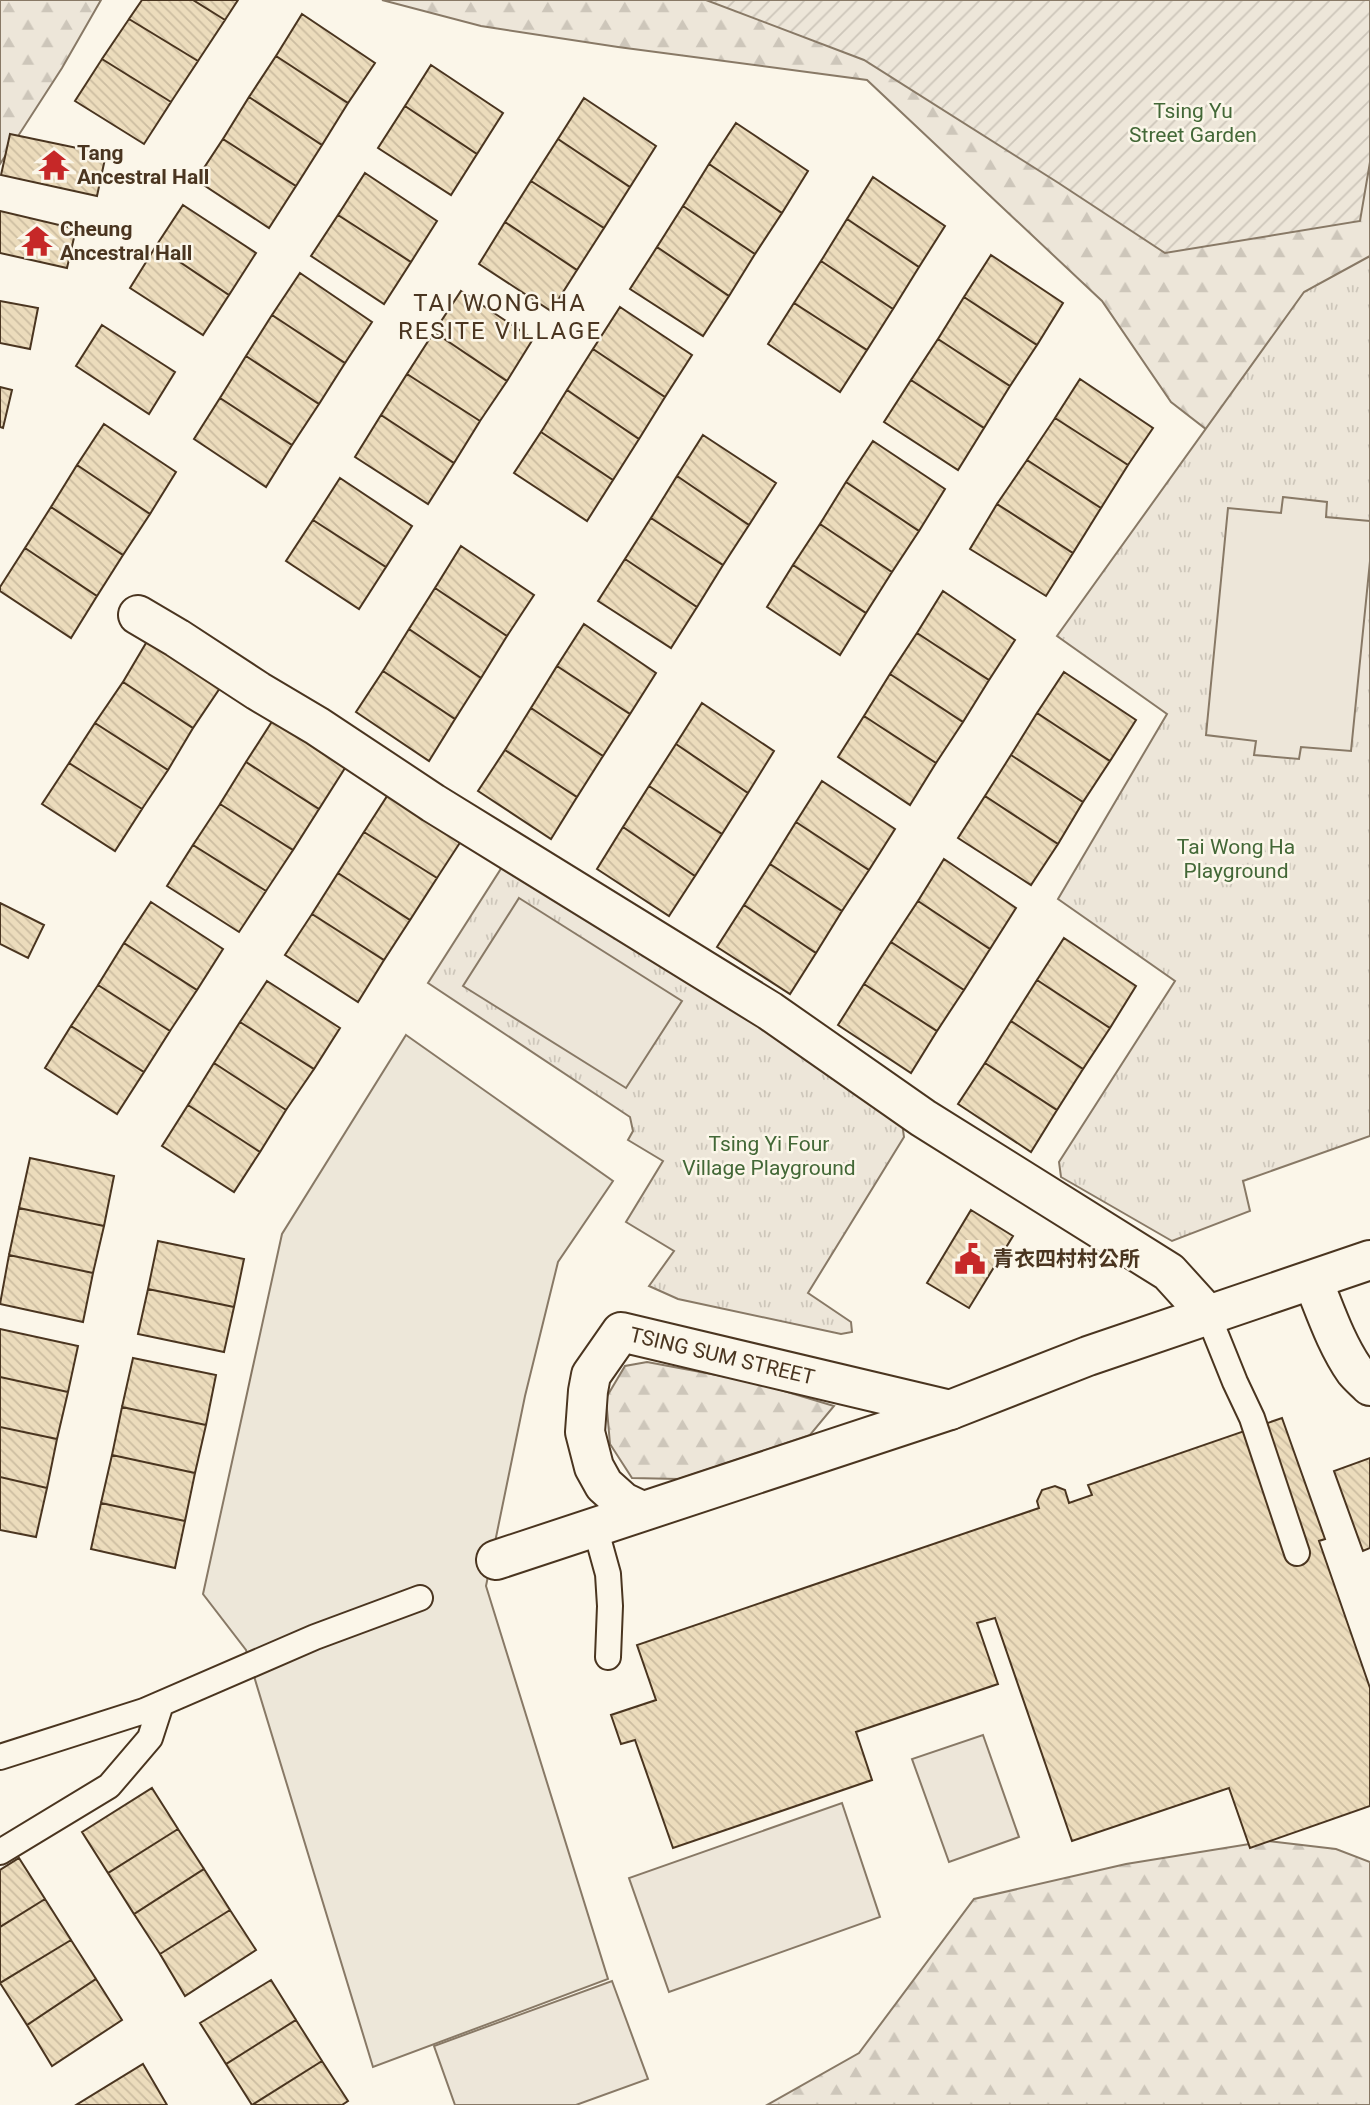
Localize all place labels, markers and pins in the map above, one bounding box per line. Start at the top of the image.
place label: Tang Ancestral Hall [77,141,209,189]
temple icon: Tang Ancestral Hall [37,148,71,182]
place label: Cheung Ancestral Hall [60,217,192,265]
temple icon: Cheung Ancestral Hall [20,224,54,258]
public building icon: 青衣四村村公所 [953,1242,987,1276]
place label: 青衣四村村公所 [993,1247,1140,1271]

